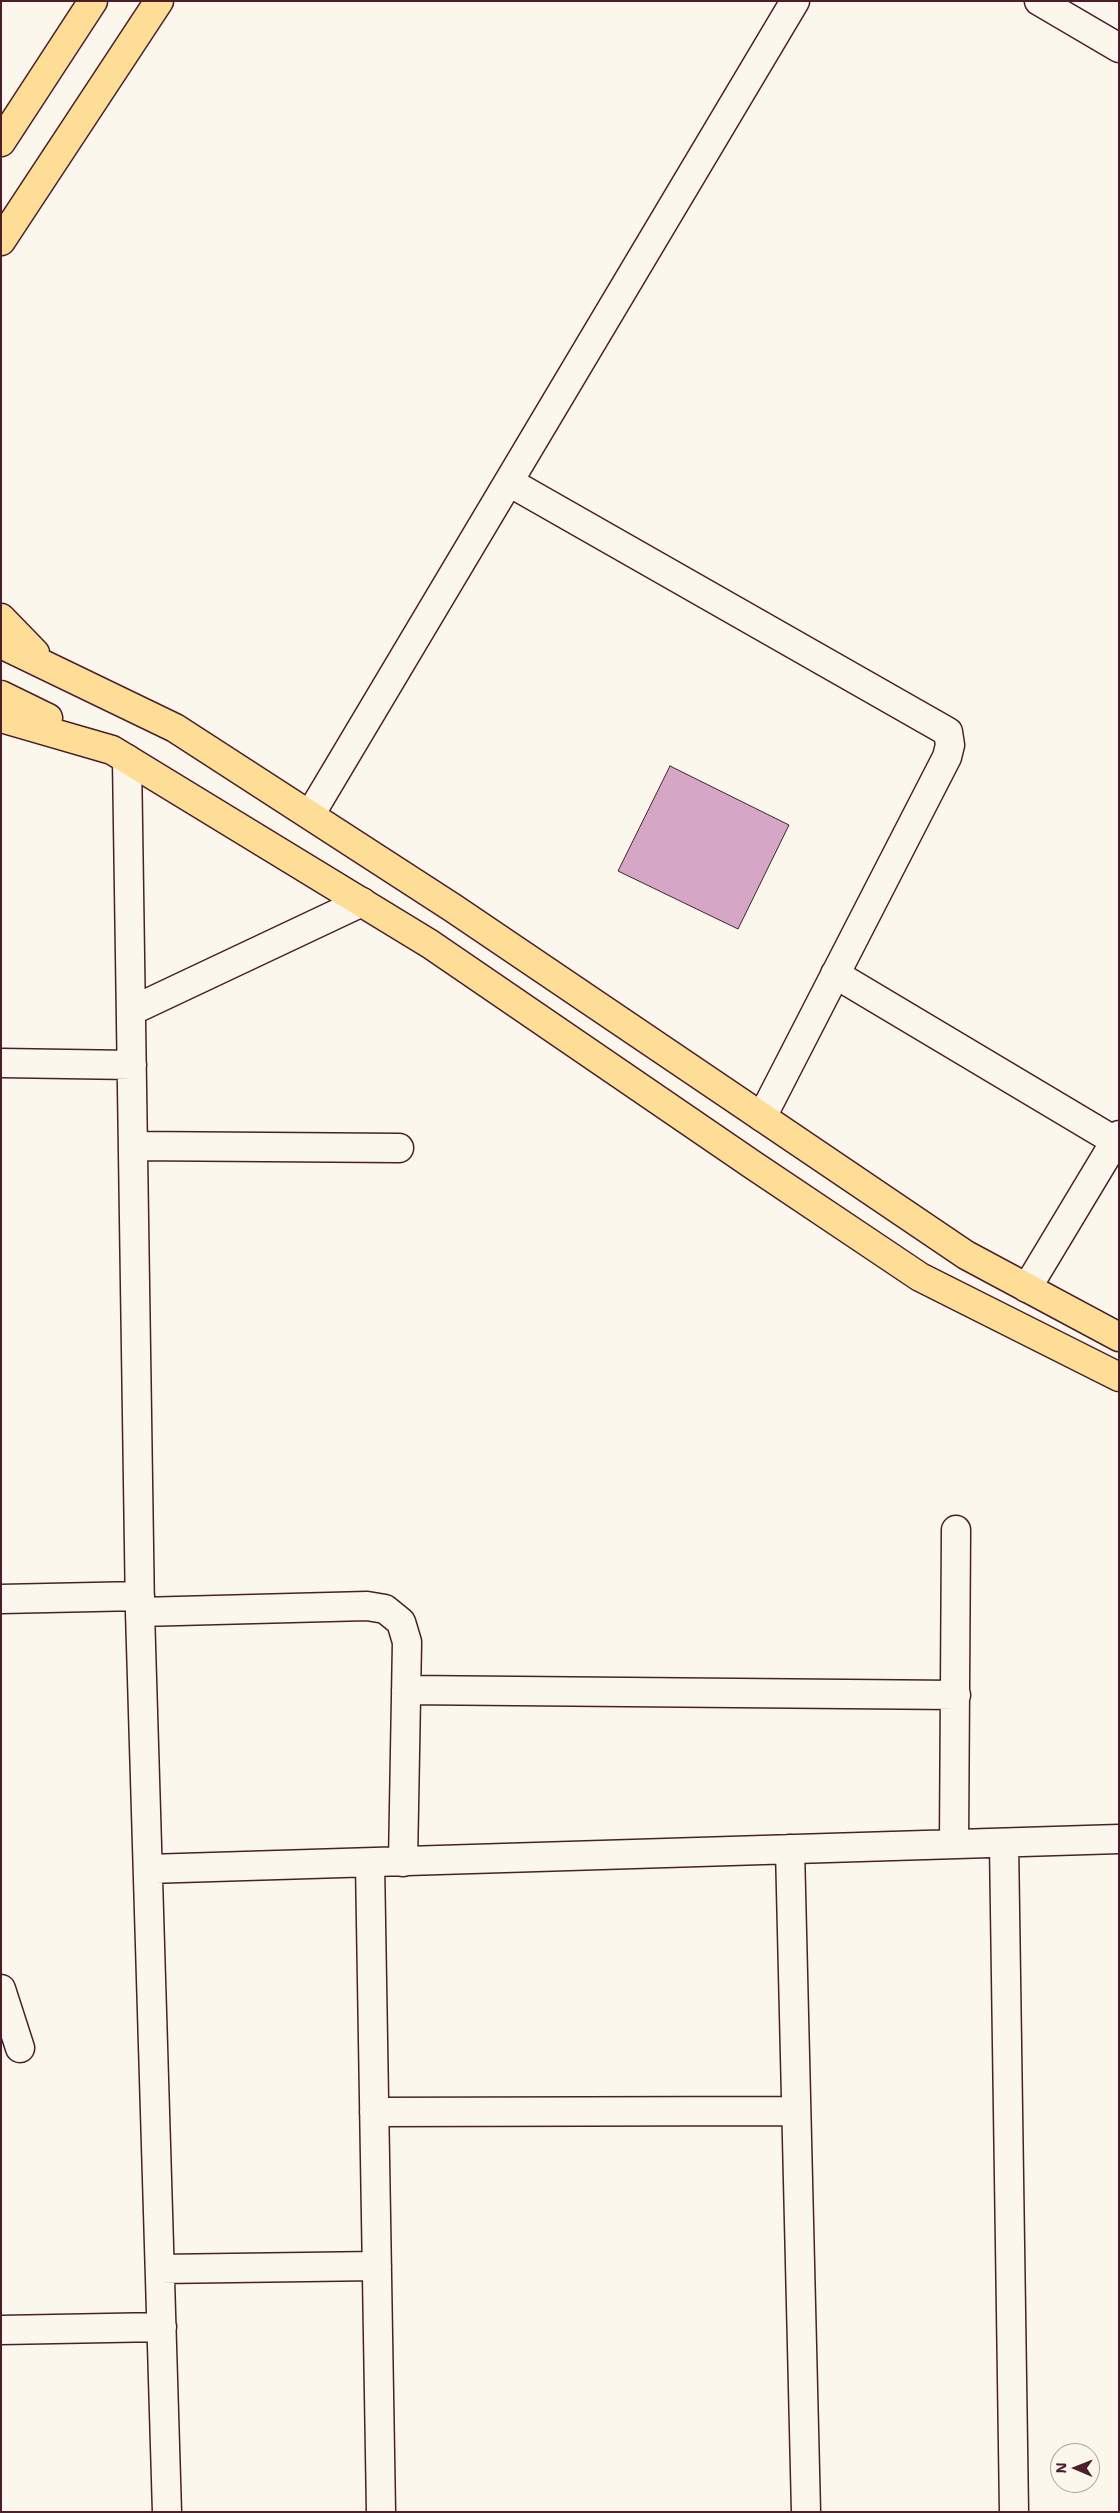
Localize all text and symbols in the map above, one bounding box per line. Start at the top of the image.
north arrow [1050,2443,1100,2493]
text: N [1052,2462,1070,2473]

